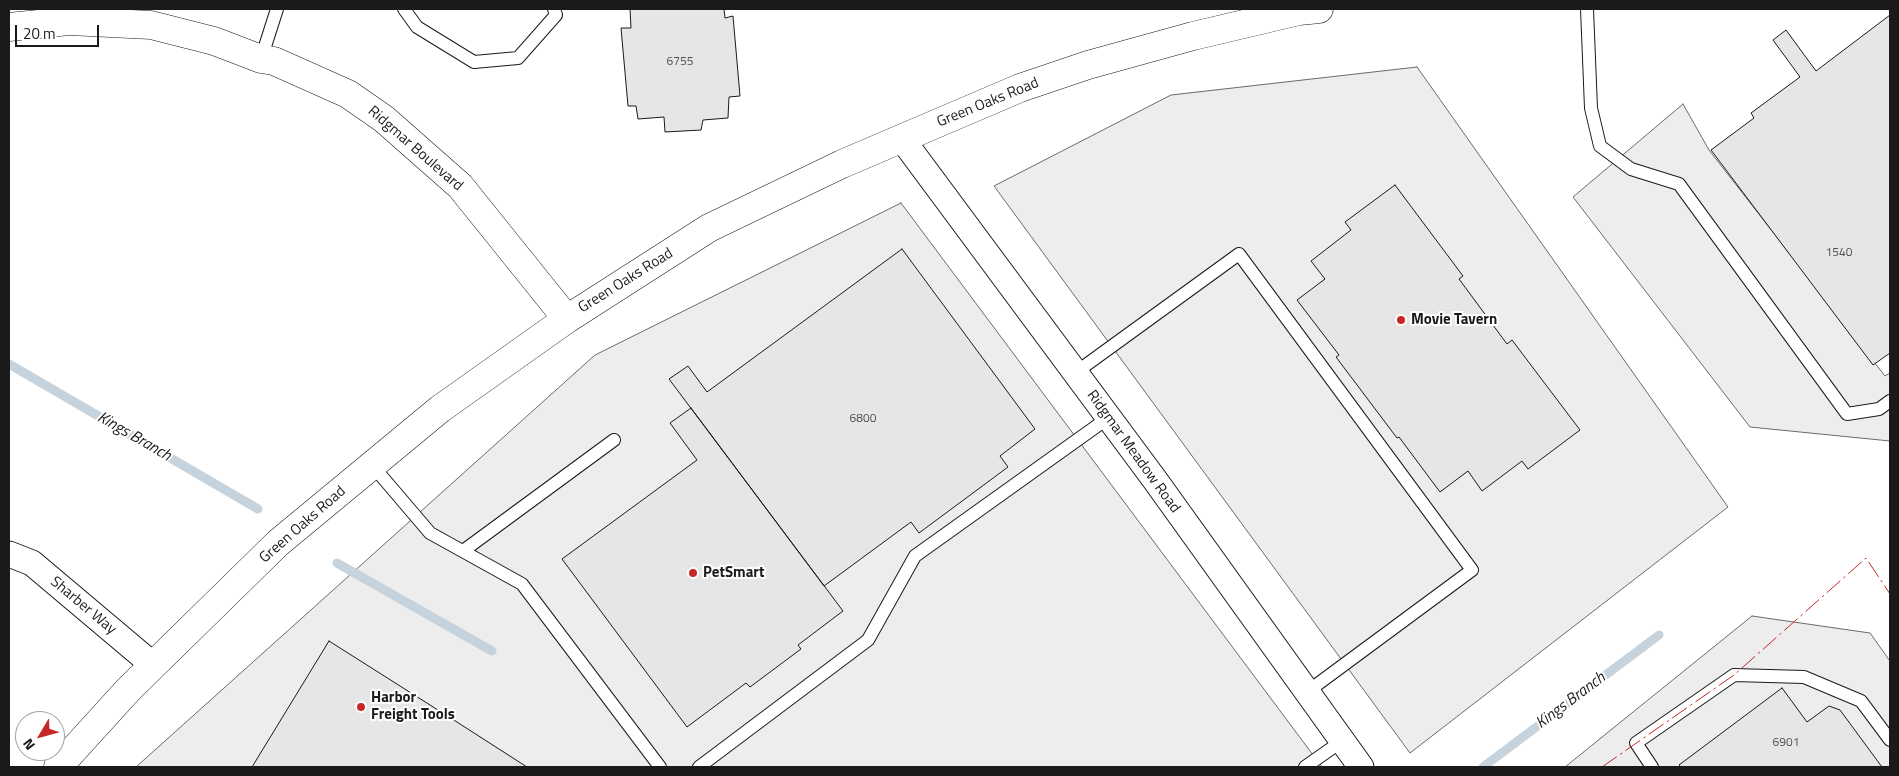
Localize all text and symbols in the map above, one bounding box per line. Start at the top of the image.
scale bar [18,15,101,47]
text: 20 m [23,22,56,45]
house number: 6755 [667,55,693,69]
street label: Green Oaks Road [934,74,1042,132]
street label: Ridgmar Boulevard [364,103,466,195]
street label: Green Oaks Road [575,245,677,317]
house number: 1540 [1826,246,1852,260]
place label: Movie Tavern [1411,311,1497,329]
marker: Movie Tavern [1395,314,1407,326]
street label: Ridgmar Meadow Road [1082,387,1184,517]
water label: Kings Branch [94,408,174,466]
house number: 6800 [850,412,876,426]
street label: Green Oaks Road [256,483,350,567]
place label: PetSmart [703,564,764,582]
marker: PetSmart [687,567,699,579]
street label: Sharber Way [46,573,120,639]
water label: Kings Branch [1532,669,1610,733]
place label: Harbor Freight Tools [371,689,455,724]
marker: Harbor Freight Tools [355,701,367,713]
north arrow [15,711,65,761]
text: N [17,735,40,755]
house number: 6901 [1773,736,1799,750]

